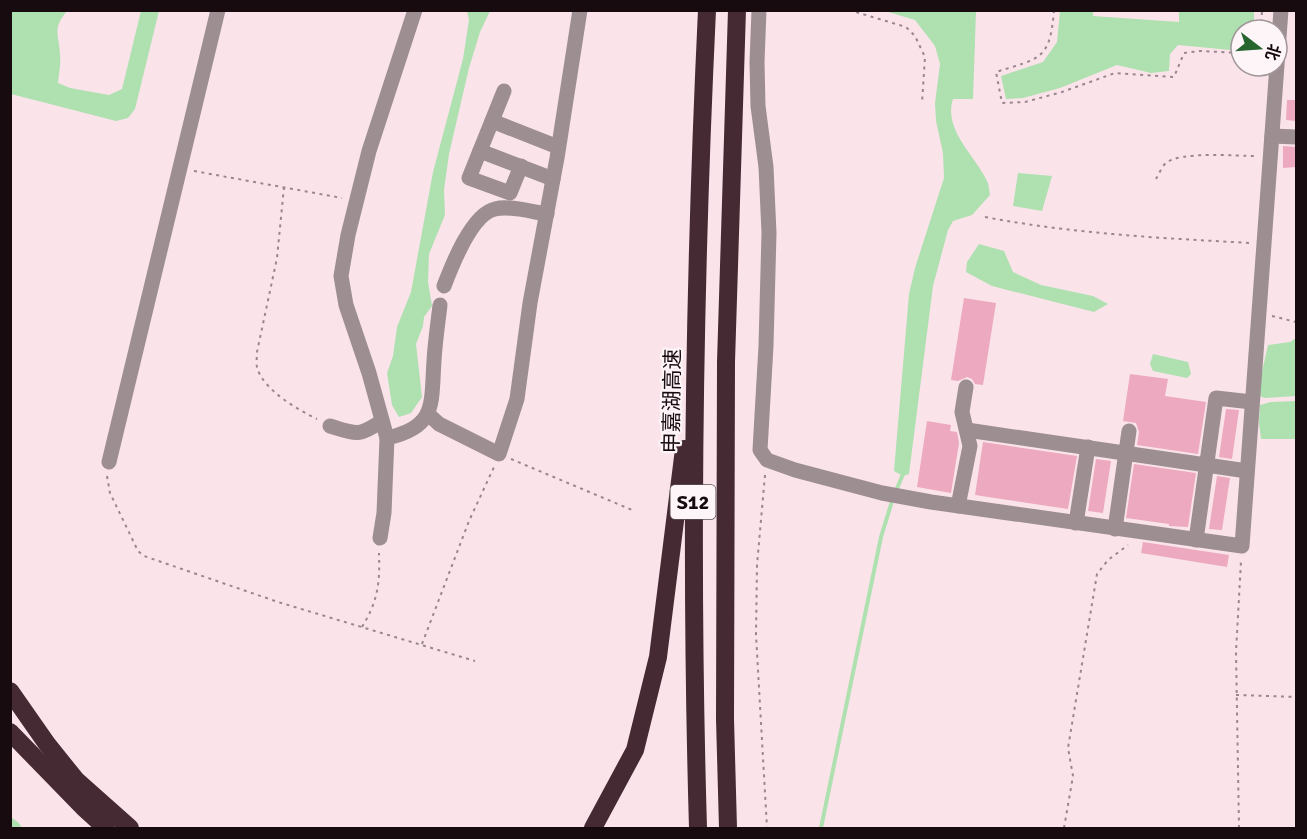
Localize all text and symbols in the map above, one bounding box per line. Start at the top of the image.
north arrow [1229,18,1289,78]
text: 北 [1260,42,1284,63]
street label: 申嘉湖高速 [658,348,686,454]
road number: S12 [670,485,716,519]

